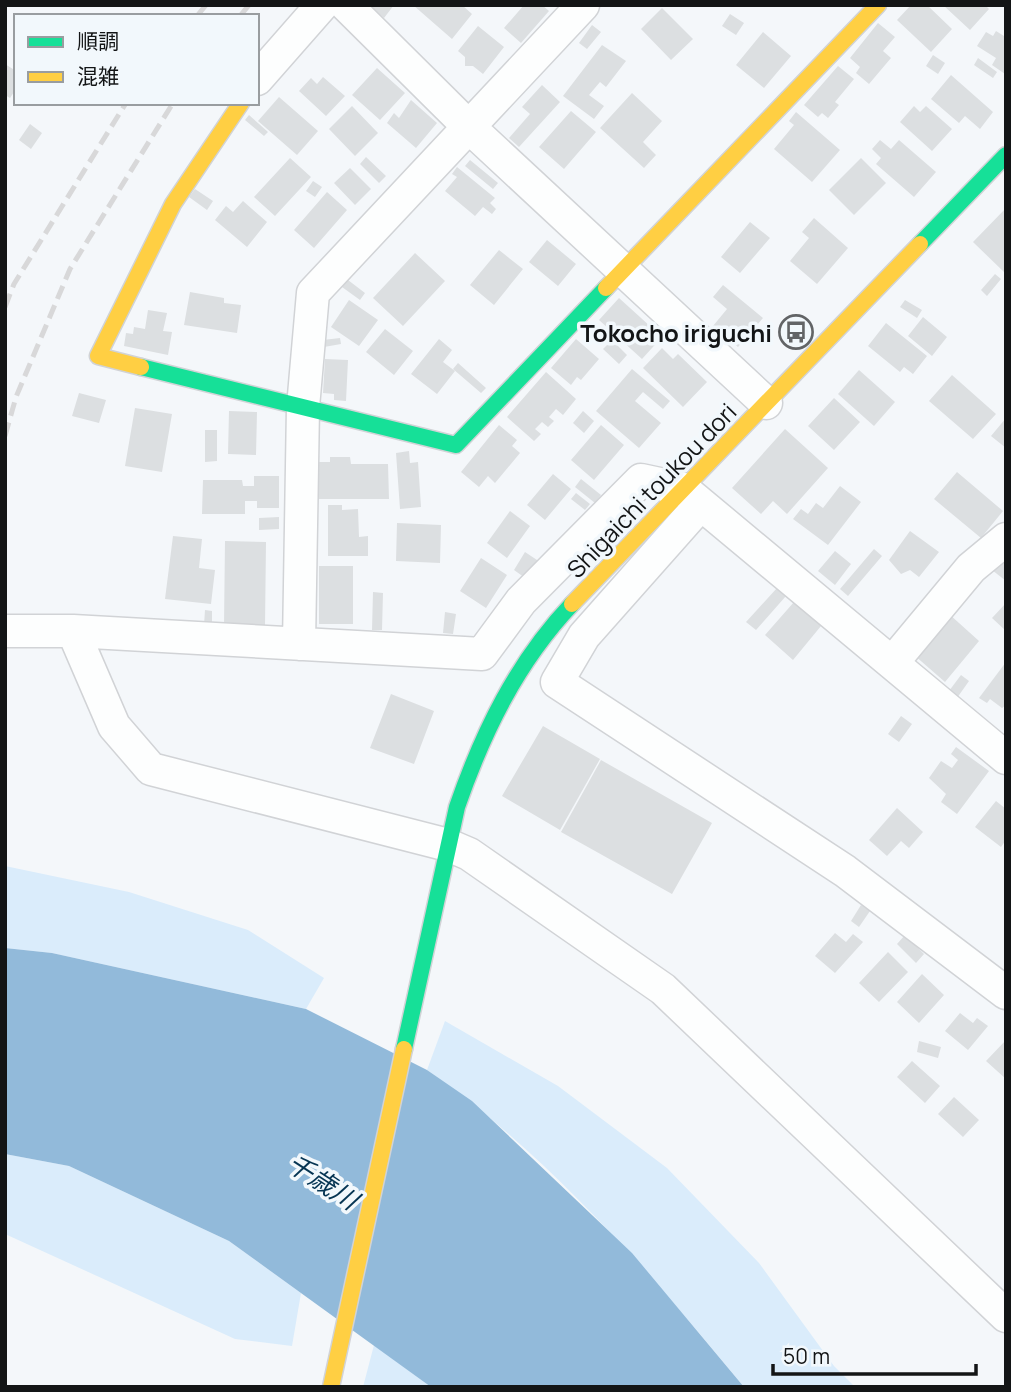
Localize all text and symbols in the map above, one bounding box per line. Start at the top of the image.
legend [14,14,259,105]
text: 順調 [77,27,119,55]
text: 混雑 [77,62,119,90]
bus stop icon: Tokocho iriguchi [777,313,815,351]
place label: Tokocho iriguchi [580,316,772,349]
street label: Shigaichi toukou dori [559,395,743,585]
water label: 千歳川 [280,1145,368,1219]
scale bar [773,1332,976,1376]
text: 50 m [783,1342,830,1370]

